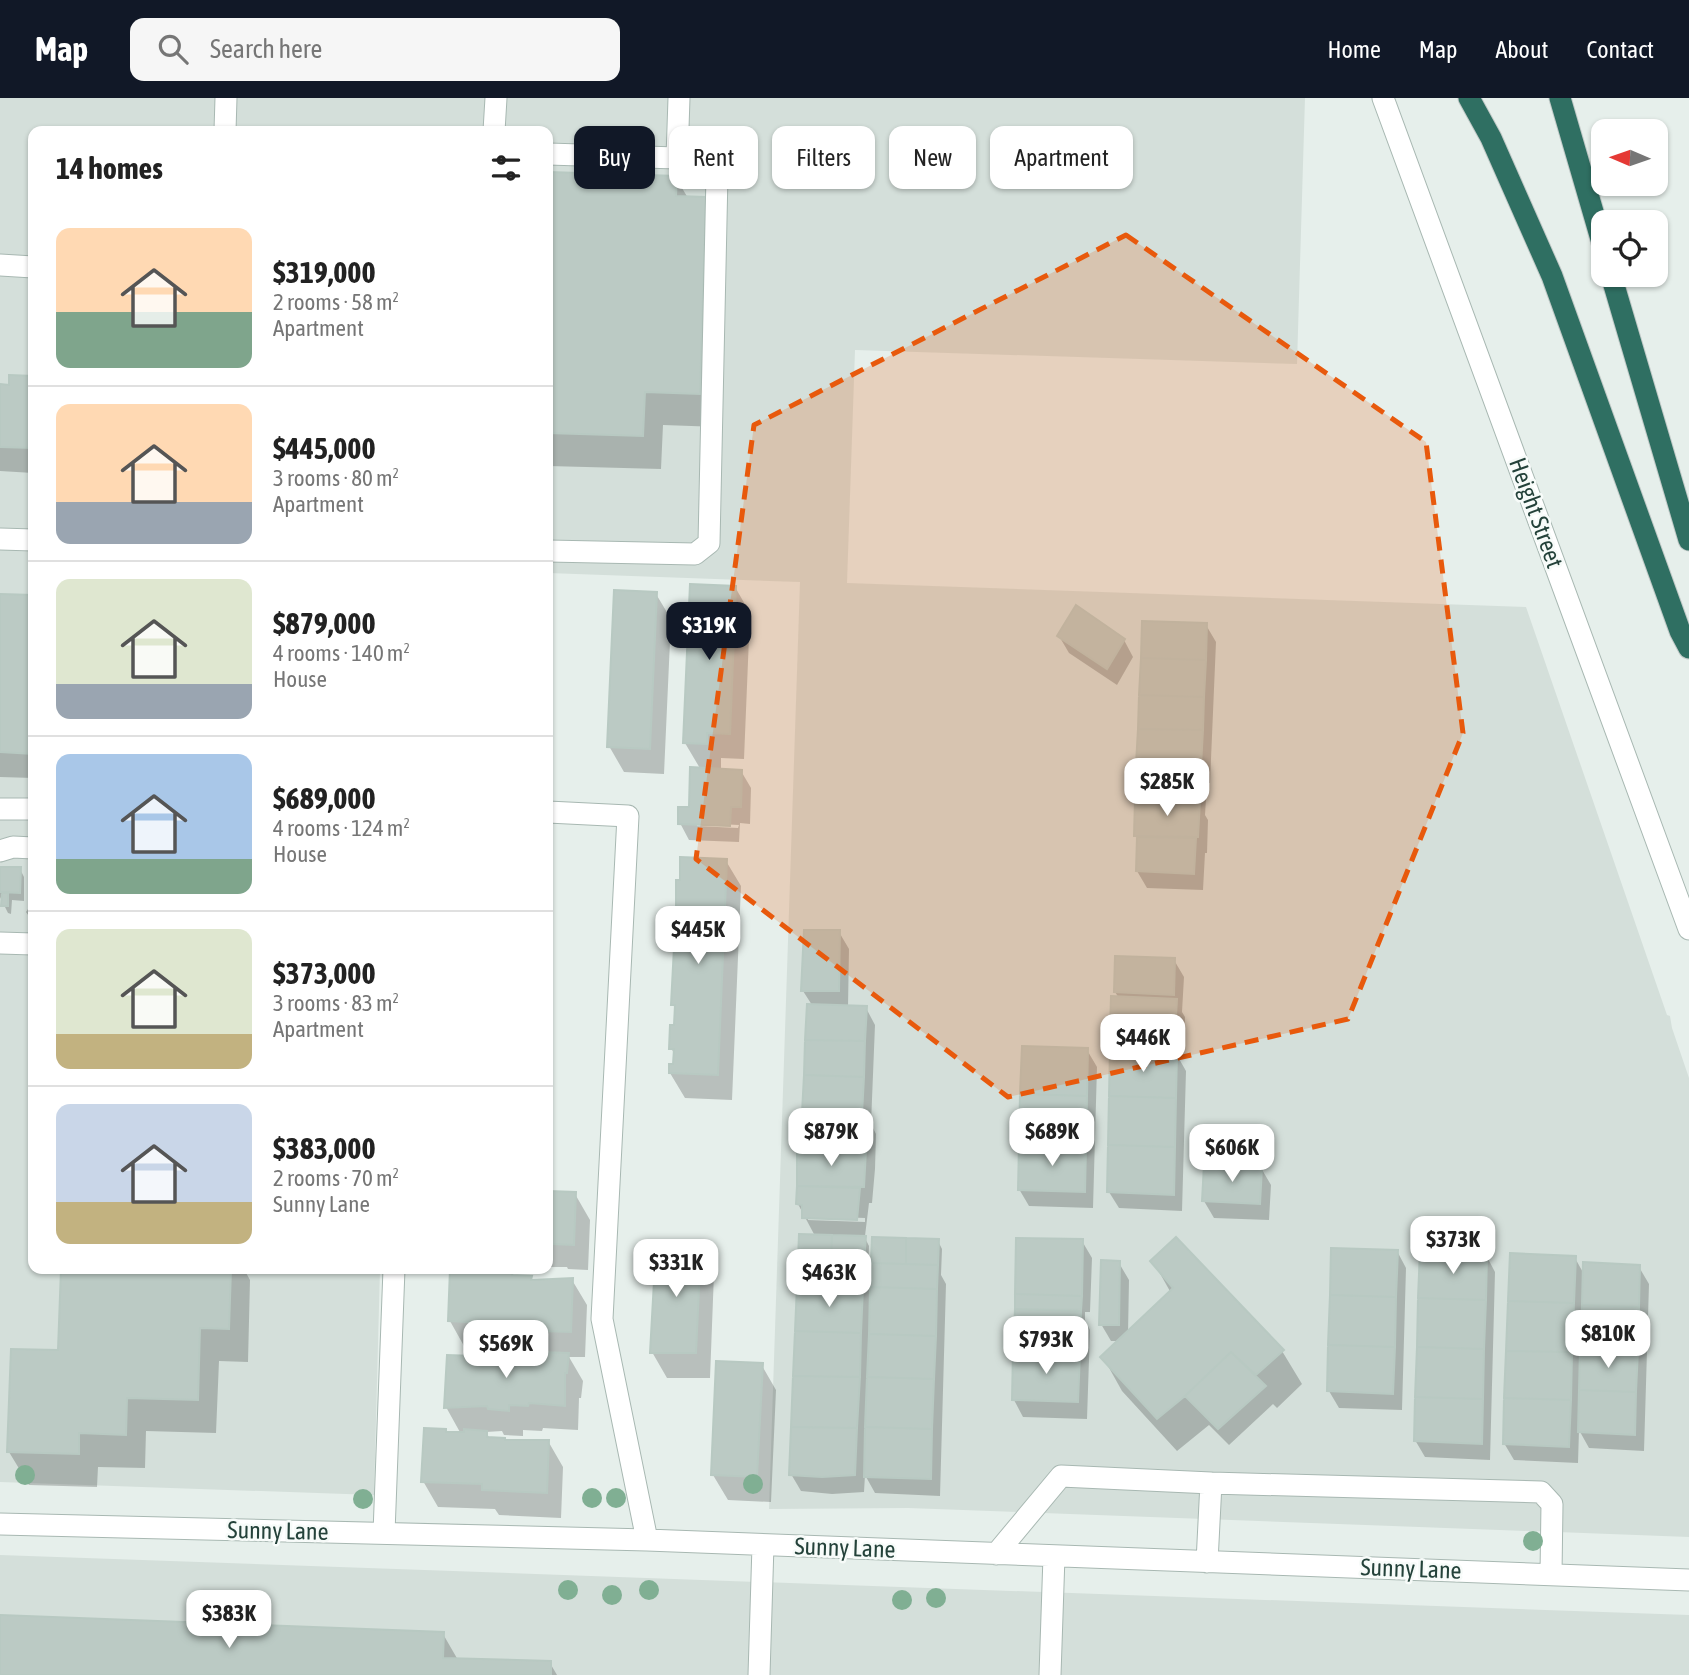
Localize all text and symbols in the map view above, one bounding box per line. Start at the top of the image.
search box [130,18,620,81]
text: Map [35,30,88,68]
icon: search [154,30,192,68]
text: Search here [210,34,322,64]
text: Home [1327,36,1381,63]
text: Map [1419,36,1457,63]
text: About [1495,36,1548,63]
text: Contact [1586,36,1654,63]
north arrow [1591,119,1668,196]
map controls [1591,119,1668,287]
chip: Buy [574,126,655,189]
chip: Rent [669,126,758,189]
chip: Filters [772,126,875,189]
chip: New [889,126,976,189]
chip: Apartment [990,126,1133,189]
icon: filters [487,149,525,187]
text: 14 homes [56,151,163,185]
button: locate [1591,210,1668,287]
text: $319,000 [273,255,376,289]
icon: home [112,256,196,340]
text: 2 rooms · 58 m² [273,289,399,315]
text: Apartment [273,315,364,341]
text: $445,000 [273,431,376,465]
icon: home [112,432,196,516]
street label: Height Street [1504,454,1569,572]
text: 3 rooms · 80 m² [273,465,399,491]
text: Apartment [273,491,364,517]
pin: $319K [660,602,758,662]
text: $879,000 [273,606,376,640]
icon: home [112,607,196,691]
text: $319K [682,612,736,638]
text: 4 rooms · 140 m² [273,640,410,666]
text: House [273,666,327,692]
pin: $285K [1118,758,1216,818]
text: $285K [1140,768,1194,794]
text: $689,000 [273,781,376,815]
icon: home [112,782,196,866]
text: 4 rooms · 124 m² [273,815,410,841]
text: House [273,841,327,867]
pin: $445K [649,906,747,966]
text: $445K [671,916,725,942]
text: $373,000 [273,956,376,990]
icon: home [112,957,196,1041]
text: 3 rooms · 83 m² [273,990,399,1016]
pin: $446K [1094,1014,1192,1074]
text: Apartment [273,1016,364,1042]
text: $446K [1116,1024,1170,1050]
pin: $879K [782,1108,880,1168]
pin: $689K [1003,1108,1101,1168]
text: $879K [804,1118,858,1144]
text: $689K [1025,1118,1079,1144]
pin: $606K [1183,1124,1281,1184]
text: $383,000 [273,1131,376,1165]
icon: home [112,1132,196,1216]
text: $606K [1205,1134,1259,1160]
text: 2 rooms · 70 m² [273,1165,399,1191]
text: Sunny Lane [273,1191,370,1217]
pin: $373K [1404,1216,1502,1276]
text: $373K [1426,1226,1480,1252]
pin: $331K [627,1240,725,1299]
text: $331K [649,1249,703,1275]
pin: $463K [780,1250,878,1309]
text: $463K [802,1259,856,1285]
pin: $810K [1559,1310,1657,1370]
pin: $793K [997,1316,1095,1376]
pin: $569K [457,1320,555,1380]
text: $810K [1581,1320,1635,1346]
text: $793K [1019,1326,1073,1352]
text: $569K [479,1330,533,1356]
street label: Sunny Lane [227,1516,329,1545]
street label: Sunny Lane [794,1532,896,1563]
street label: Sunny Lane [1360,1553,1462,1584]
pin: $383K [180,1590,278,1650]
text: $383K [202,1600,256,1626]

